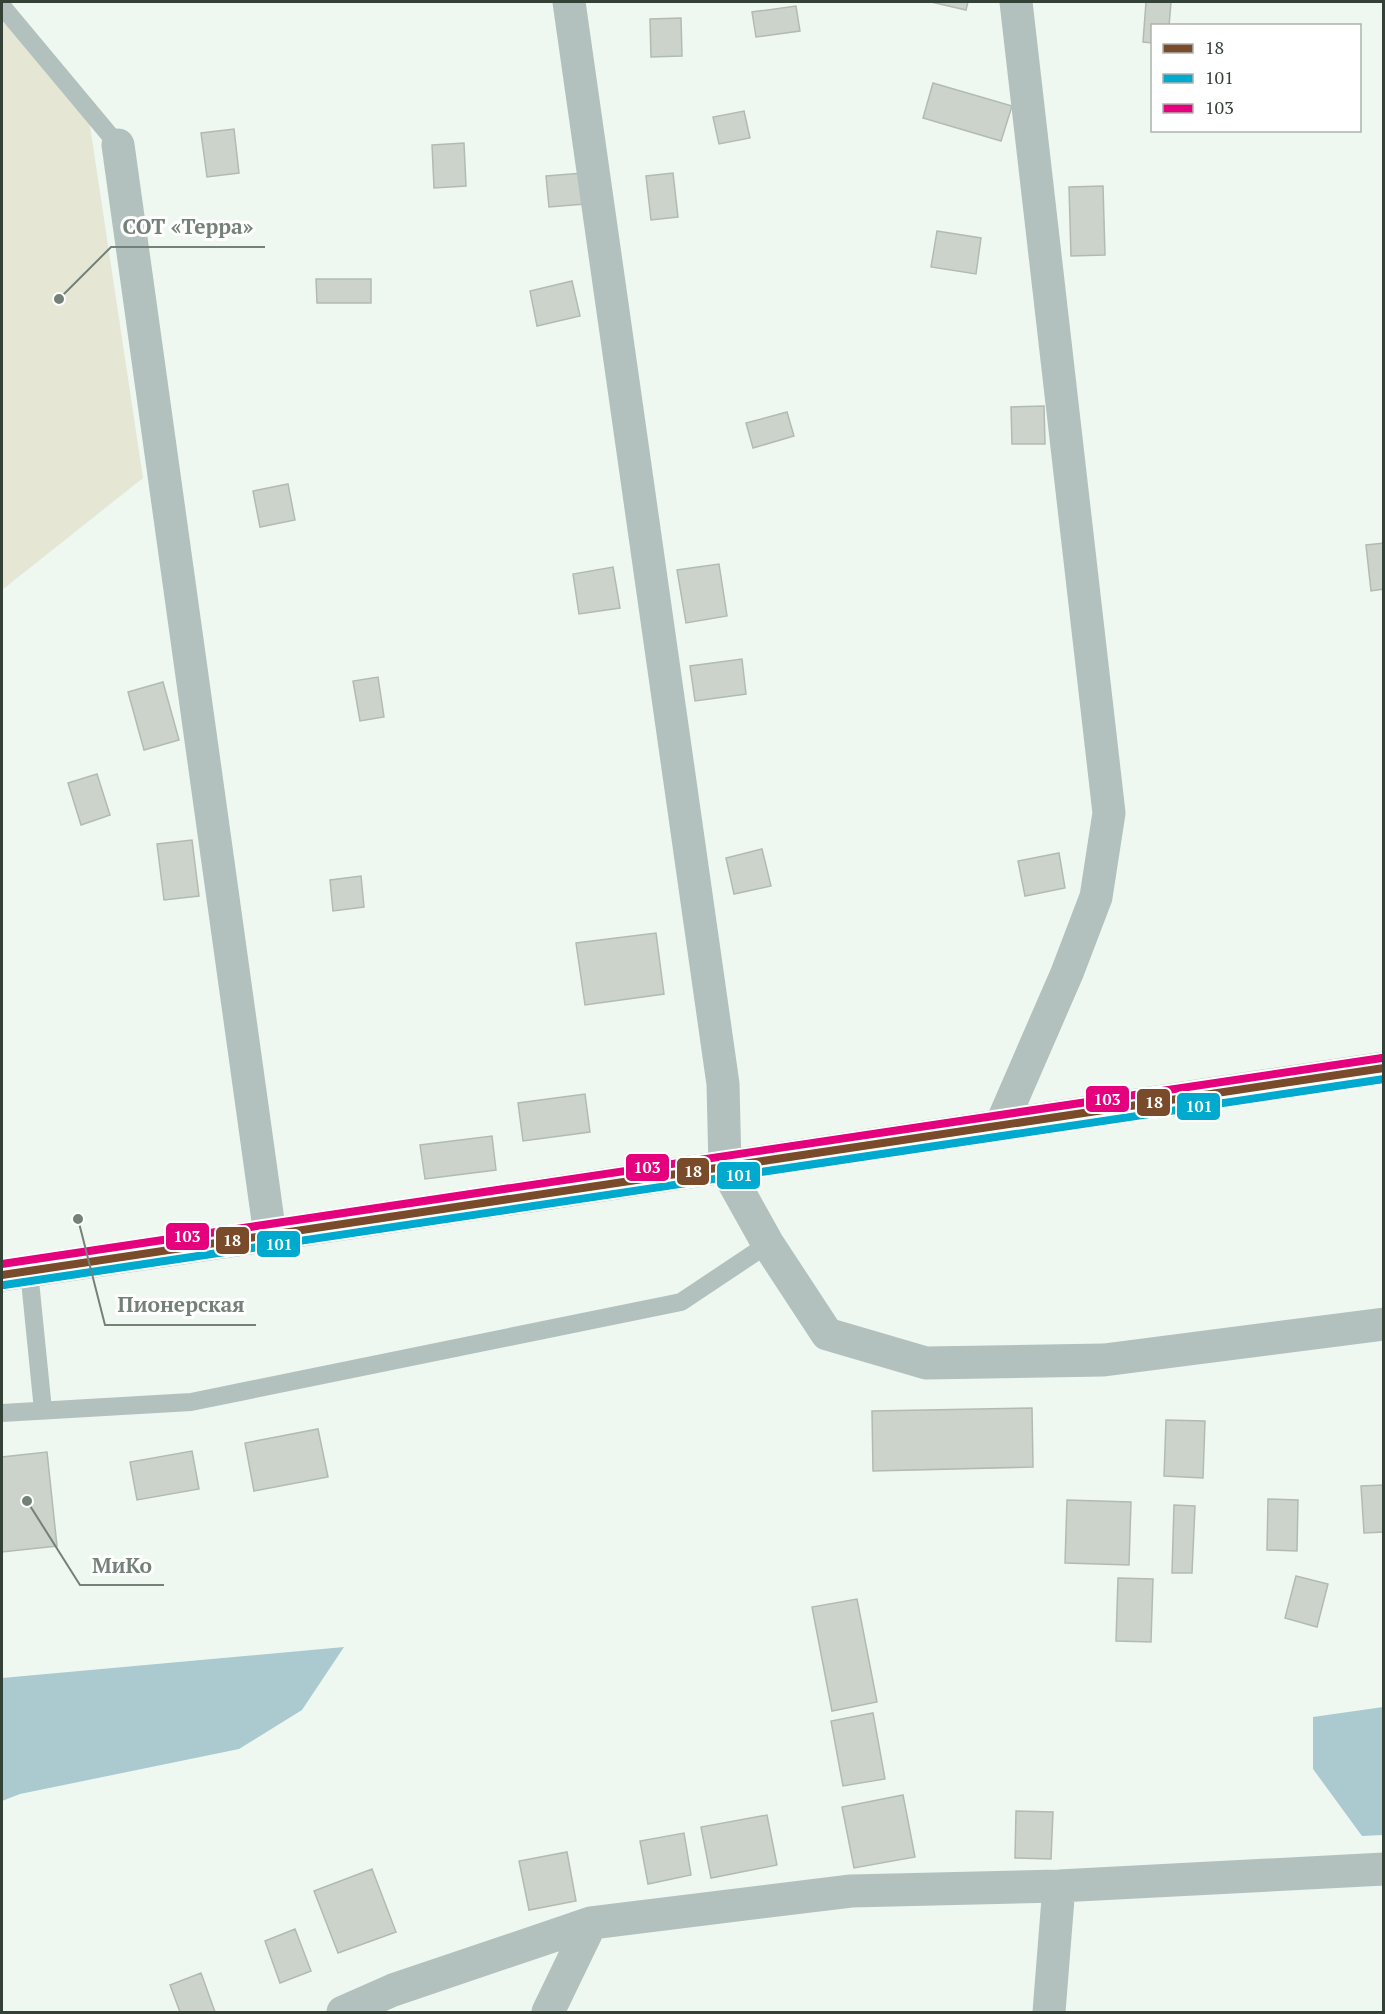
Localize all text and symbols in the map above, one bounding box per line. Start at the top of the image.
legend [1151,24,1361,132]
text: 18 [1205,35,1224,59]
text: 101 [1205,65,1234,89]
text: 103 [1205,95,1234,119]
callout: СОТ «Терра» [111,208,265,247]
text: СОТ «Терра» [123,212,254,240]
line badge: 103 [1085,1085,1130,1113]
text: 103 [1093,1088,1121,1110]
line badge: 18 [1136,1088,1171,1117]
text: 18 [1145,1091,1163,1113]
line badge: 101 [1176,1092,1221,1121]
text: 101 [1185,1095,1213,1117]
line badge: 103 [625,1153,670,1182]
text: 103 [633,1156,661,1178]
line badge: 18 [676,1157,710,1186]
text: 18 [684,1160,702,1182]
line badge: 101 [716,1161,761,1190]
text: 101 [725,1164,753,1186]
line badge: 103 [165,1222,210,1251]
text: 103 [173,1225,201,1247]
line badge: 18 [215,1226,250,1255]
text: 18 [223,1229,241,1251]
line badge: 101 [256,1230,301,1258]
text: 101 [265,1233,293,1255]
callout: Пионерская [105,1286,256,1325]
text: Пионерская [117,1290,245,1318]
callout: МиКо [80,1546,164,1585]
text: МиКо [92,1551,152,1579]

